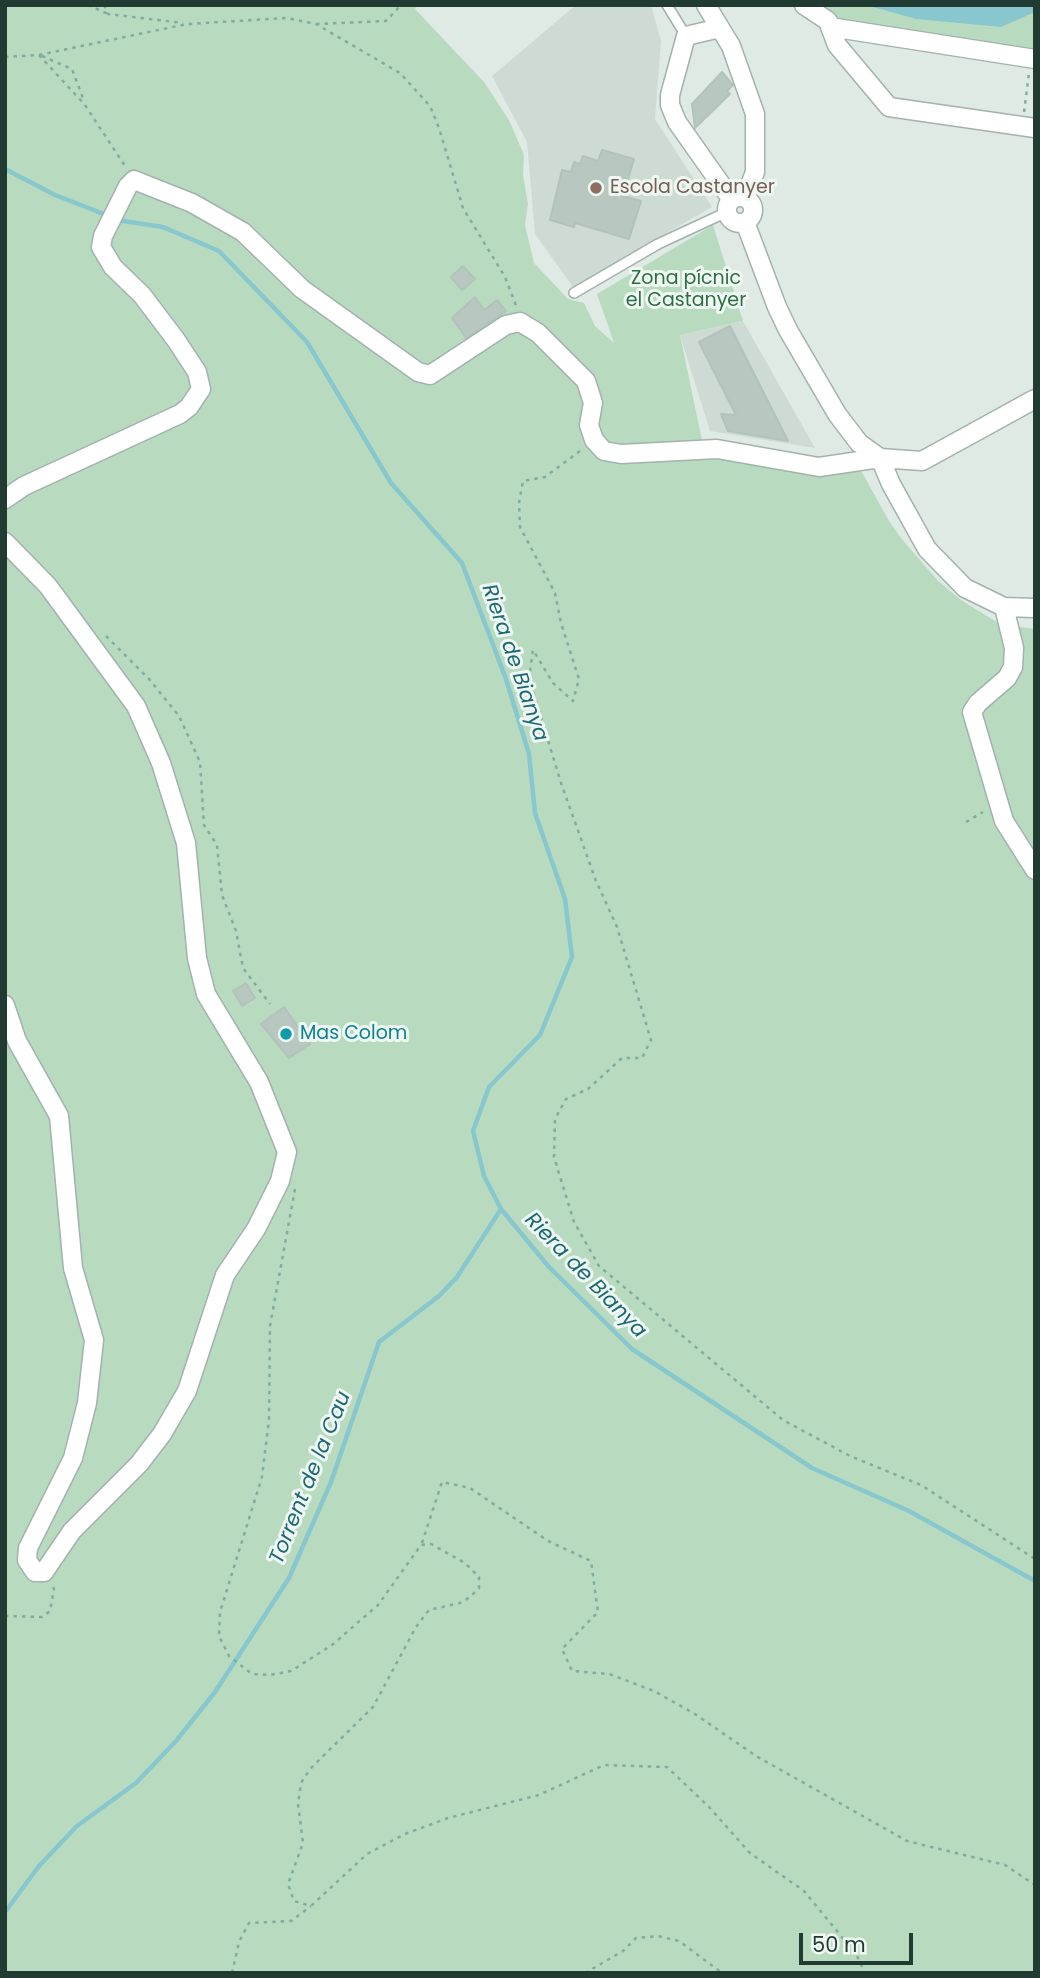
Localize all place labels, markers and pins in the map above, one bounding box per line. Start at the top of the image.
place label: Escola Castanyer [610,177,775,199]
marker: Escola Castanyer [588,180,604,196]
place label: Mas Colom [300,1023,407,1045]
marker: Mas Colom [278,1026,294,1042]

